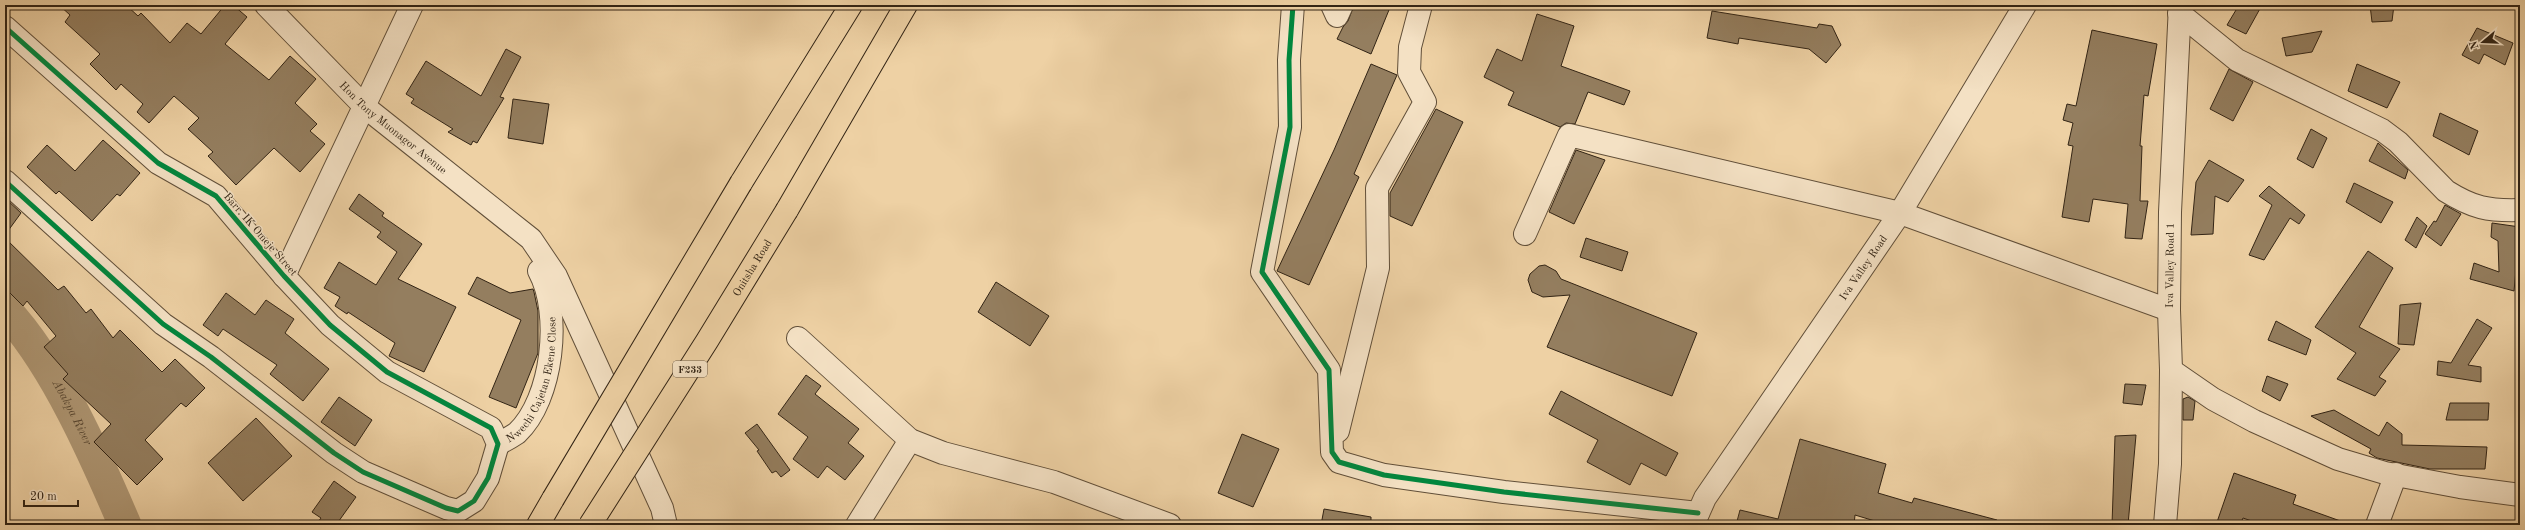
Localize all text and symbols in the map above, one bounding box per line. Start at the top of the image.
north arrow [2463,22,2503,62]
text: N [2468,38,2482,51]
street label: Hon Tony Muonagor Avenue [337,80,448,177]
street label: Barr. IK Omeje Street [221,191,299,279]
street label: Iva Valley Road 1 [2165,222,2177,308]
street label: Iva Valley Road [1838,234,1890,303]
street label: Onitsha Road [732,238,775,299]
street label: Nwechi Cajetan Ekene Close [505,317,559,445]
road number: F233 [673,361,707,377]
water label: Abakpa River [49,377,94,448]
scale bar [24,482,78,508]
text: 20 m [30,491,57,503]

